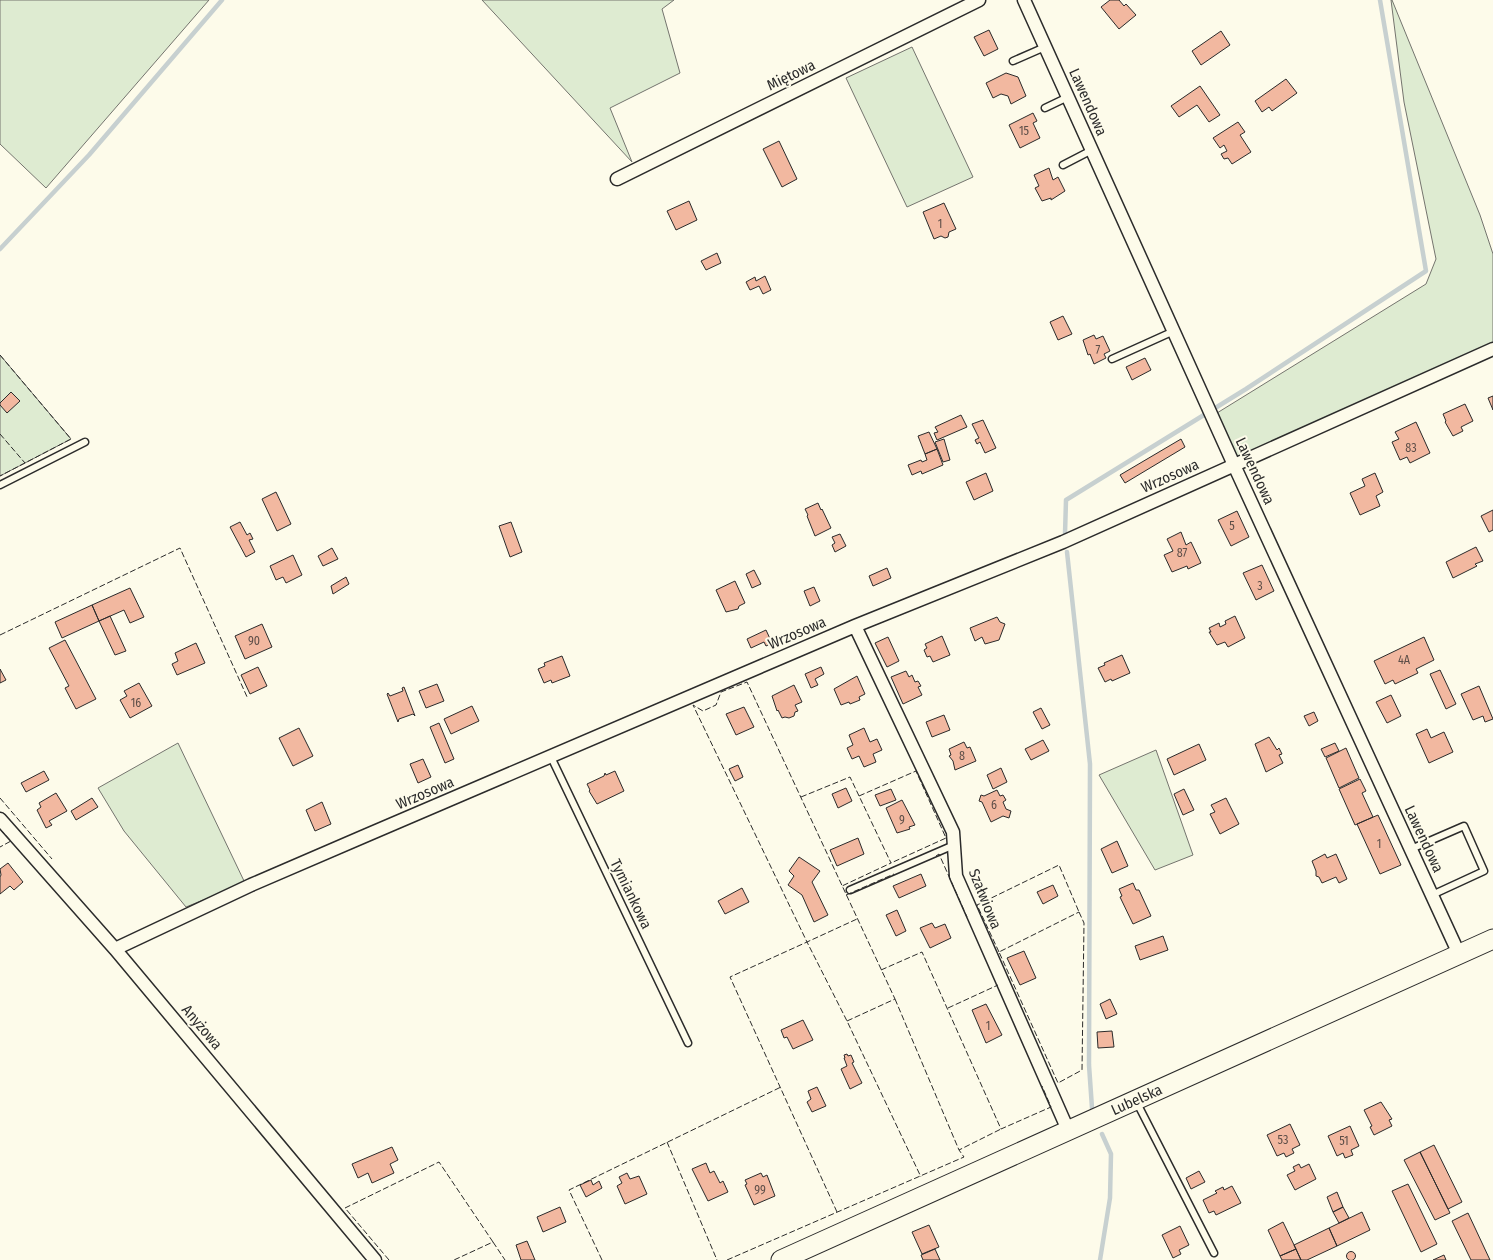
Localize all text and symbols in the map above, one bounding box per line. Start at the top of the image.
street label: Miętowa [764,56,818,94]
street label: Lawendowa [1065,66,1111,138]
house number: 15 [1019,124,1030,138]
house number: 1 [938,217,942,231]
house number: 7 [1096,343,1101,357]
street label: Lawendowa [1232,435,1278,507]
house number: 83 [1405,441,1417,455]
street label: Wrzosowa [1138,455,1202,497]
house number: 5 [1229,519,1235,533]
house number: 87 [1177,546,1187,560]
house number: 3 [1257,579,1263,593]
street label: Wrzosowa [765,613,829,653]
house number: 90 [248,634,260,648]
house number: 4A [1398,653,1411,667]
house number: 16 [131,696,141,710]
house number: 8 [959,749,965,763]
street label: Wrzosowa [393,773,457,813]
house number: 6 [991,798,997,812]
street label: Lawendowa [1401,803,1447,875]
house number: 9 [899,813,905,827]
house number: 1 [1377,837,1381,851]
street label: Tymiankowa [606,856,656,932]
street label: Szałwiowa [965,866,1005,932]
street label: Anyżowa [178,1001,226,1053]
house number: 1 [986,1019,990,1033]
street label: Lubelska [1108,1080,1165,1119]
house number: 53 [1278,1133,1288,1147]
house number: 51 [1339,1134,1349,1148]
house number: 99 [754,1183,766,1197]

